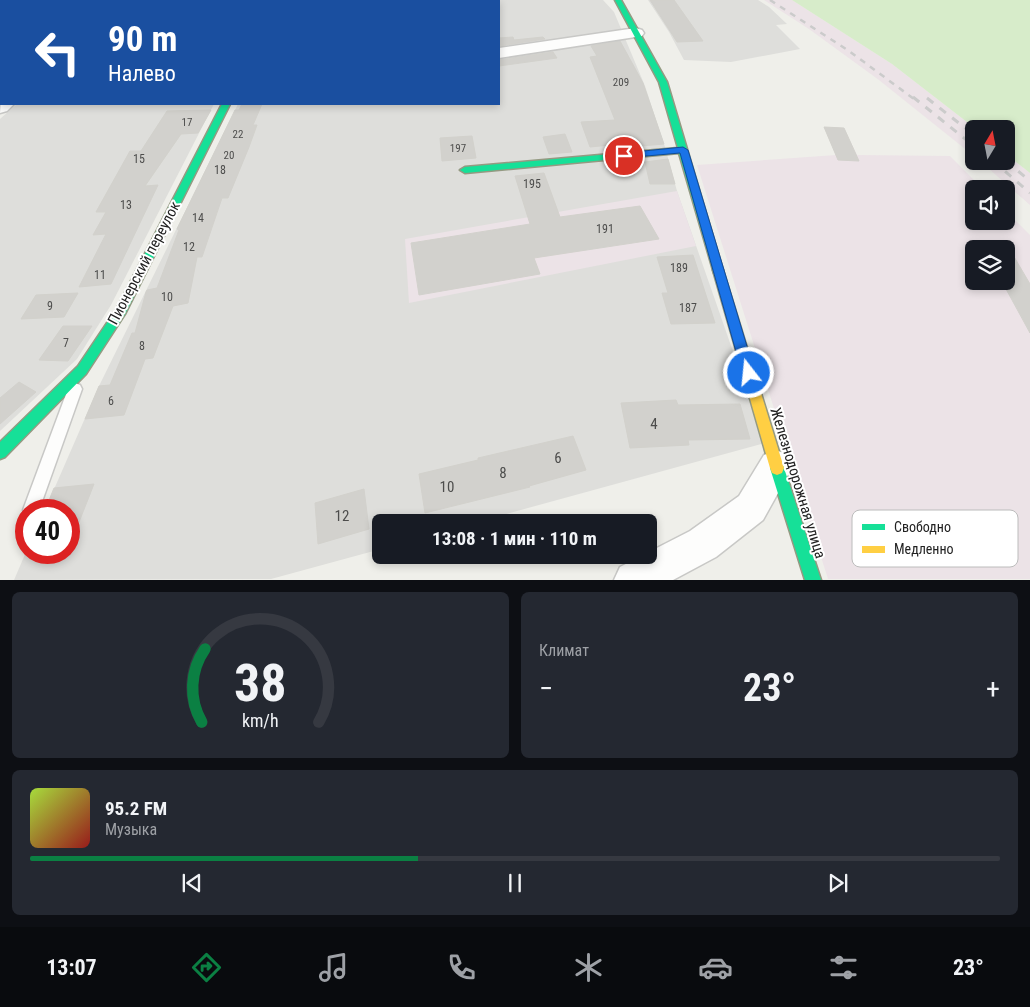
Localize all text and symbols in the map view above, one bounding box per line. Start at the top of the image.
text: 90 m [108,19,177,60]
icon: left [25,20,90,85]
text: Налево [108,61,176,86]
house number: 209 [613,76,629,89]
house number: 17 [182,116,192,129]
north arrow [965,120,1015,170]
map controls [965,120,1015,290]
house number: 22 [233,128,243,141]
pin [603,135,645,177]
house number: 197 [450,142,466,155]
icon: arrive [610,142,638,170]
house number: 20 [224,149,234,162]
house number: 15 [133,152,145,166]
house number: 18 [214,163,226,177]
house number: 195 [523,177,541,191]
button: sound [965,180,1015,230]
street label: Пионерский переулок [104,198,184,328]
house number: 13 [120,198,132,212]
house number: 14 [192,211,204,225]
house number: 191 [596,222,614,236]
house number: 12 [183,240,195,254]
button: layers [965,240,1015,290]
house number: 189 [670,261,688,275]
house number: 11 [94,268,106,282]
house number: 10 [161,290,173,304]
house number: 9 [47,299,53,313]
house number: 187 [679,301,697,315]
house number: 7 [63,336,69,350]
house number: 8 [139,339,145,353]
position arrow [722,346,774,398]
house number: 6 [108,394,114,408]
street label: Железнодорожная улица [766,405,830,561]
house number: 4 [650,415,658,433]
house number: 6 [554,449,562,467]
house number: 8 [499,464,507,482]
house number: 10 [440,478,454,496]
speed limit sign: 40 [15,499,80,564]
house number: 12 [335,507,349,525]
legend [852,510,1018,567]
text: Свободно [894,519,951,535]
text: 13:08 · 1 мин · 110 m [432,527,597,550]
text: Медленно [894,541,954,557]
text: Климат [539,641,589,660]
text: 38 [234,653,287,714]
text: 23° [743,666,796,710]
text: − [539,672,553,705]
text: + [986,672,1000,705]
text: km/h [242,710,279,731]
text: 95.2 FM [105,797,167,820]
text: Музыка [105,820,157,839]
icon: previous [178,869,206,897]
icon: pause [501,869,529,897]
icon: next [824,869,852,897]
icon: directions [189,950,224,985]
icon: music [316,950,351,985]
icon: phone [444,950,479,985]
icon: climate [571,950,606,985]
icon: car [698,950,733,985]
icon: filters [826,950,861,985]
text: 13:07 [46,955,97,980]
text: 23° [953,955,984,980]

